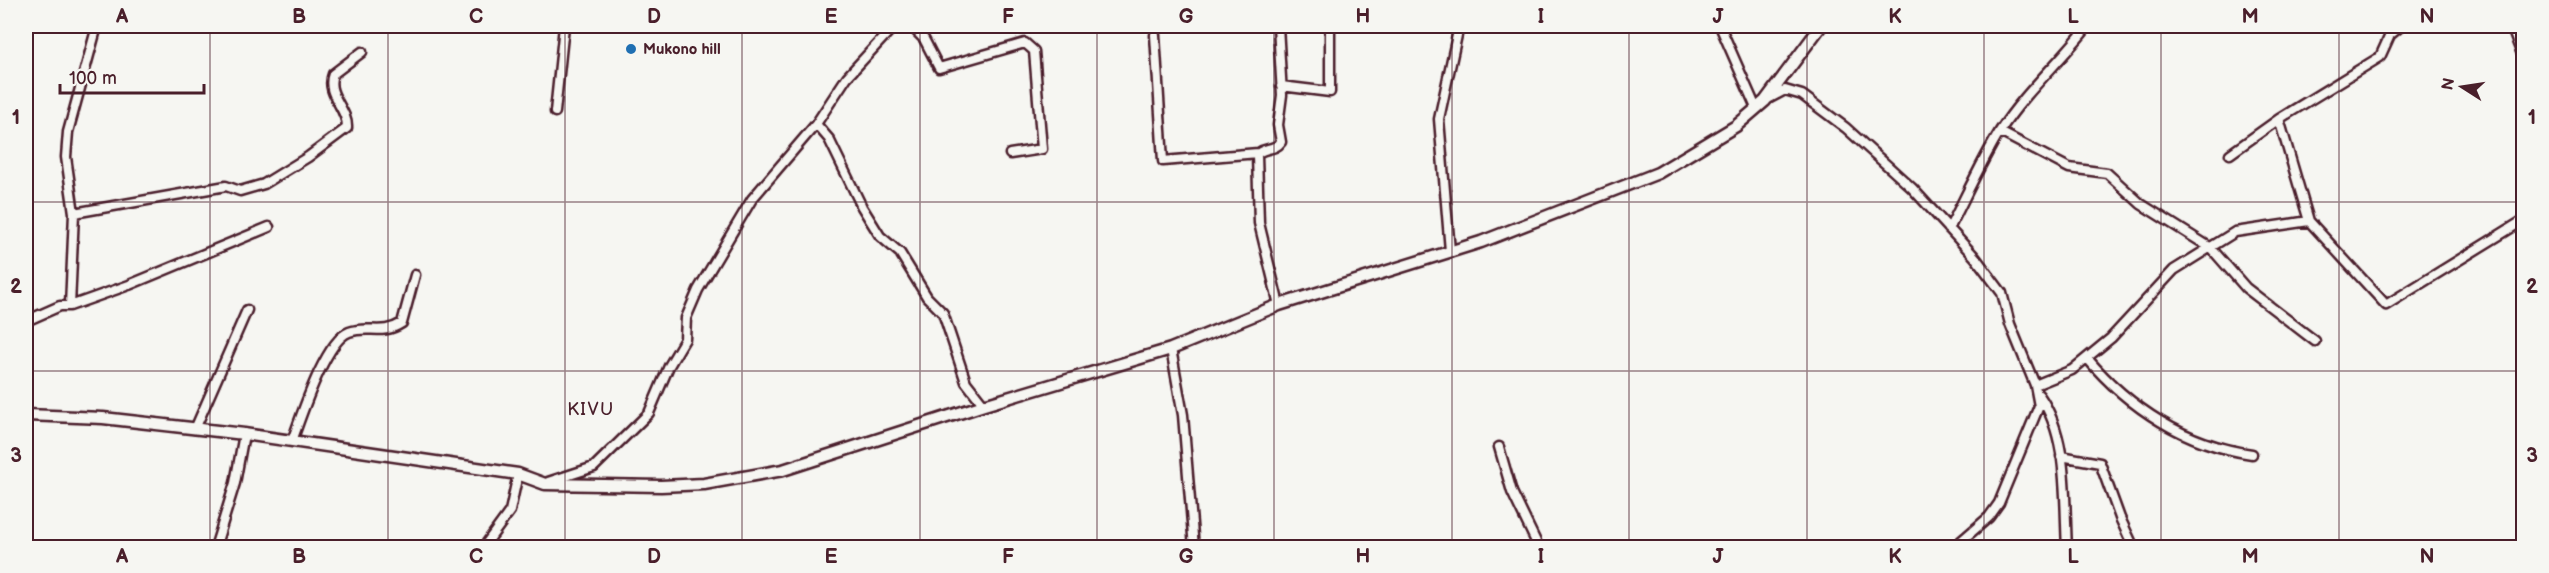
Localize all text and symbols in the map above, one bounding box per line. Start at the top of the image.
text: A [115,5,129,29]
text: B [292,5,306,29]
text: C [469,5,483,29]
text: D [647,5,661,29]
text: E [825,5,838,29]
text: F [1002,5,1014,29]
text: G [1179,5,1194,29]
text: H [1356,5,1370,29]
text: I [1538,5,1544,29]
text: J [1713,5,1725,29]
text: K [1888,5,1902,29]
text: L [2067,5,2079,29]
text: M [2241,5,2259,29]
text: N [2419,5,2435,29]
place label: Mukono hill [643,40,721,59]
marker: Mukono hill [624,42,638,56]
scale bar [60,57,204,95]
north arrow [2432,57,2492,117]
text: 100 m [69,68,117,89]
text: N [2438,76,2459,92]
text: 1 [12,106,20,130]
text: 1 [2528,106,2536,130]
text: 2 [10,275,22,299]
text: 2 [2526,275,2538,299]
district label: KIVU [567,399,615,420]
text: 3 [10,444,22,468]
text: 3 [2526,444,2538,468]
text: A [115,545,129,569]
text: B [292,545,306,569]
text: C [469,545,483,569]
text: D [647,545,661,569]
text: E [825,545,838,569]
text: F [1002,545,1014,569]
text: G [1179,545,1194,569]
text: H [1356,545,1370,569]
text: I [1538,545,1544,569]
text: J [1713,545,1725,569]
text: K [1888,545,1902,569]
text: L [2067,545,2079,569]
text: M [2241,545,2259,569]
text: N [2419,545,2435,569]

